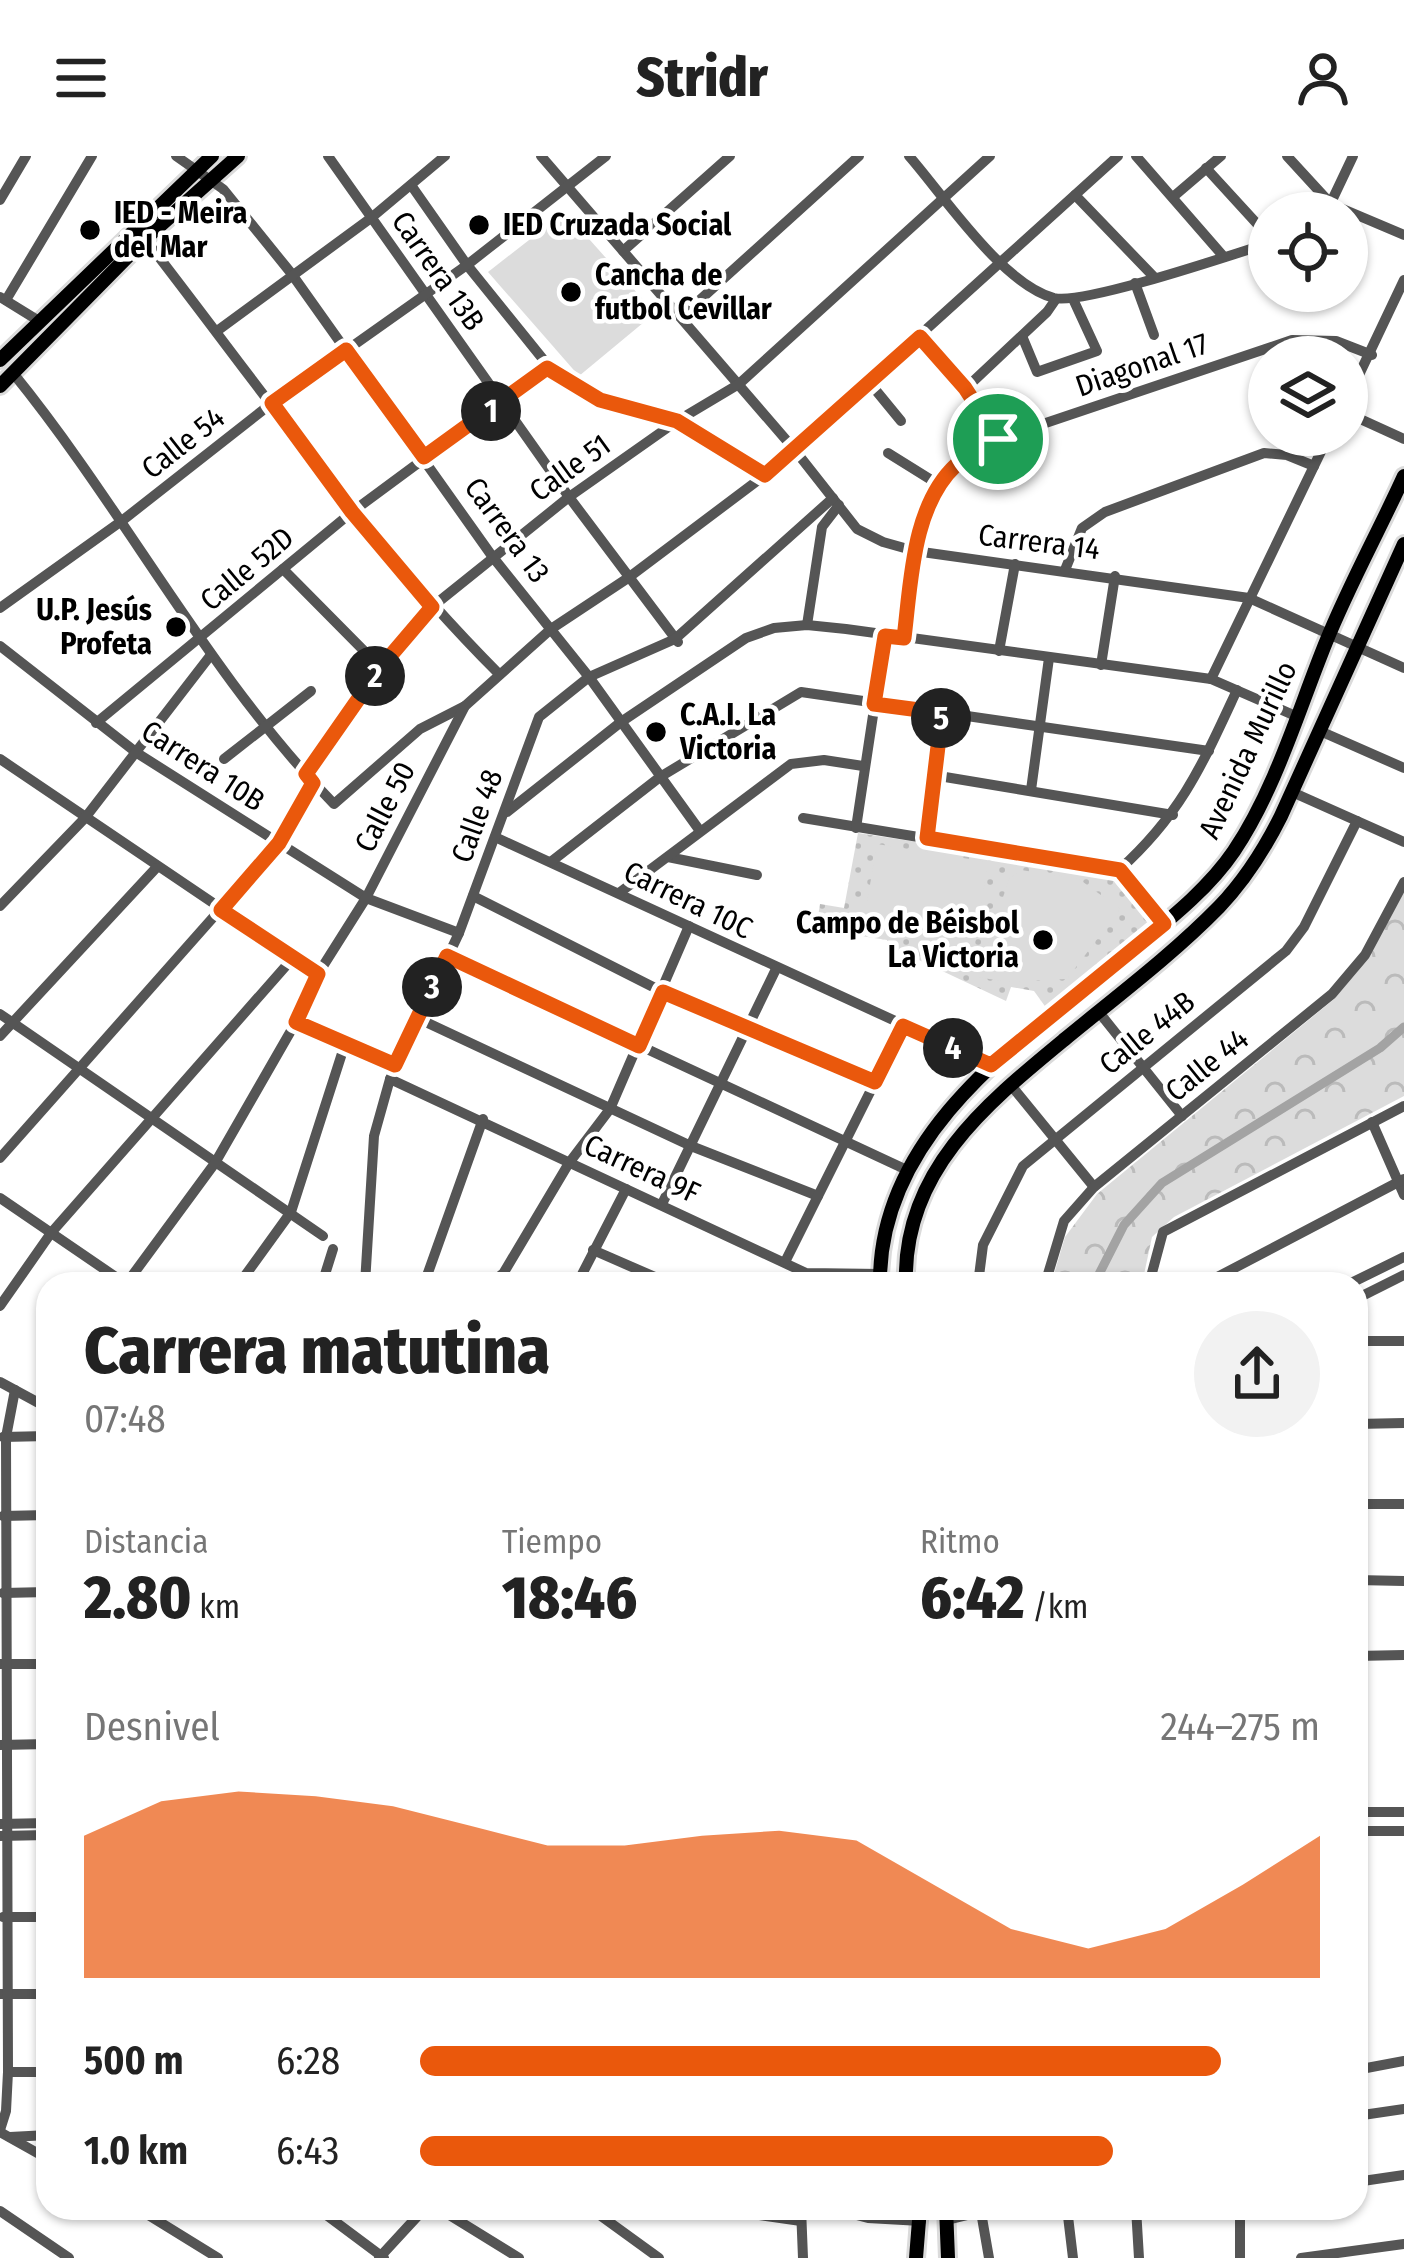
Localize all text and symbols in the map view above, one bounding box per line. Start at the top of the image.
icon: menu [48,45,114,111]
icon: person [1290,45,1356,111]
text: Stridr [636,46,768,110]
map controls [1248,192,1368,456]
button: locate [1248,192,1368,312]
place label: IED - Meira del Mar [114,195,248,265]
street label: Carrera 13B [384,204,492,338]
place label: IED Cruzada Social [503,207,732,243]
marker: IED Cruzada Social [466,212,492,238]
marker: IED - Meira del Mar [77,217,103,243]
place label: Cancha de futbol Cevillar [595,257,773,327]
marker: Cancha de futbol Cevillar [558,279,584,305]
street label: Diagonal 17 [1071,326,1213,404]
button: layers [1248,336,1368,456]
pin: 1 [461,381,521,441]
pin [947,388,1049,490]
text: 1 [484,391,498,431]
street label: Calle 54 [134,400,232,486]
icon: arrive [965,406,1031,472]
street label: Calle 51 [523,427,617,509]
street label: Carrera 13 [457,470,557,590]
street label: Carrera 14 [976,517,1102,567]
street label: Calle 52D [193,520,301,618]
place label: U.P. Jesús Profeta [36,592,152,662]
marker: U.P. Jesús Profeta [163,614,189,640]
pin: 2 [345,646,405,706]
text: 2 [367,656,383,696]
street label: Avenida Murillo [1191,656,1305,844]
pin: 5 [911,688,971,748]
place label: C.A.I. La Victoria [679,697,776,767]
text: 5 [933,698,949,738]
street label: Carrera 10B [135,713,271,819]
marker: C.A.I. La Victoria [643,719,669,745]
street label: Calle 50 [347,756,423,858]
street label: Calle 48 [444,765,510,867]
street label: Carrera 10C [618,853,758,947]
place label: Campo de Béisbol La Victoria [796,905,1020,975]
marker: Campo de Béisbol La Victoria [1030,927,1056,953]
pin: 3 [402,957,462,1017]
text: 3 [424,967,440,1007]
street label: Calle 44B [1092,984,1202,1082]
pin: 4 [923,1018,983,1078]
street label: Calle 44 [1158,1021,1256,1109]
text: 4 [945,1028,961,1068]
street label: Carrera 9F [578,1127,706,1211]
text: Carrera matutina [84,1311,550,1390]
button: share [1194,1311,1320,1437]
text: 07:48 [84,1396,166,1442]
text: Distancia [84,1522,208,1562]
text: Tiempo [502,1522,602,1562]
text: Ritmo [920,1522,1000,1562]
text: 2.80 [84,1562,192,1634]
text: 18:46 [502,1562,637,1634]
text: 6:42 [920,1562,1025,1634]
text: km [192,1587,240,1627]
text: /km [1025,1587,1089,1627]
text: Desnivel [84,1704,220,1750]
text: 244–275 m [1161,1704,1320,1750]
text: 500 m [84,2038,184,2084]
text: 6:28 [276,2038,340,2084]
text: 1.0 km [84,2128,188,2174]
text: 6:43 [276,2128,339,2174]

